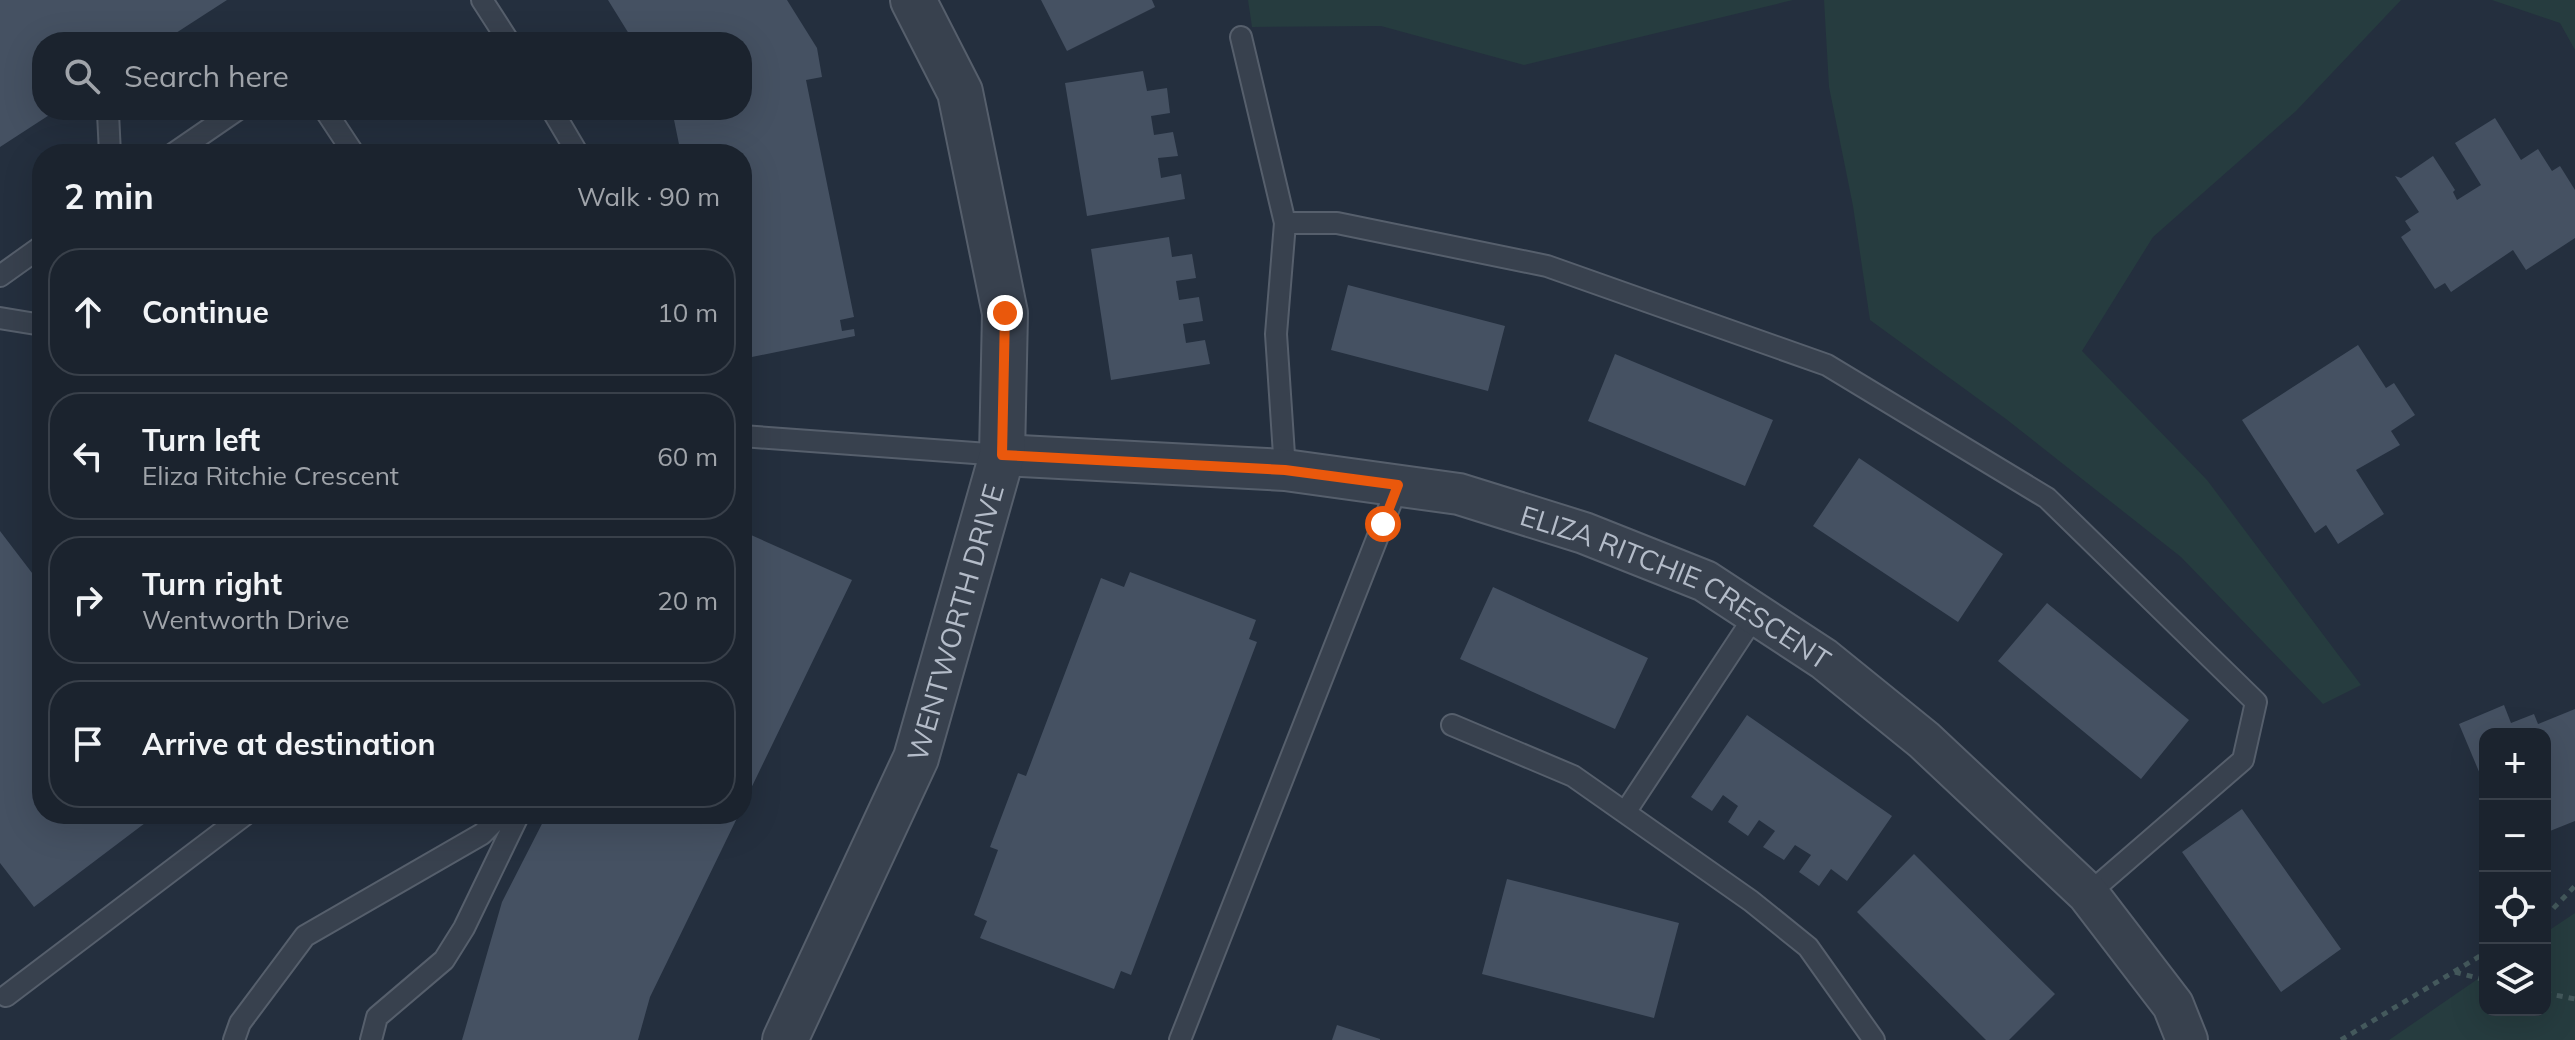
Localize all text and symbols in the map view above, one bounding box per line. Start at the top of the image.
search box [32,32,752,120]
icon: search [60,54,104,98]
text: Search here [124,57,289,95]
text: 2 min [64,175,154,218]
text: Walk · 90 m [577,180,720,213]
icon: ahead [66,290,110,334]
text: Continue [142,293,269,331]
route end [987,295,1023,331]
text: 10 m [657,296,718,329]
text: Turn left [142,421,260,459]
icon: left [66,434,110,478]
text: 60 m [657,440,718,473]
text: Eliza Ritchie Crescent [142,459,399,492]
street label: WENTWORTH DRIVE [899,480,1010,765]
street label: ELIZA RITCHIE CRESCENT [1516,497,1838,676]
route start [1365,506,1401,542]
text: Turn right [142,565,282,603]
icon: right [66,578,110,622]
text: 20 m [657,584,718,617]
text: Wentworth Drive [142,603,349,636]
icon: arrive [66,722,110,766]
text: Arrive at destination [142,725,436,763]
map controls [2479,728,2551,1016]
button: + [2479,728,2551,800]
button: − [2479,800,2551,872]
button: locate [2479,872,2551,944]
button: layers [2479,944,2551,1016]

